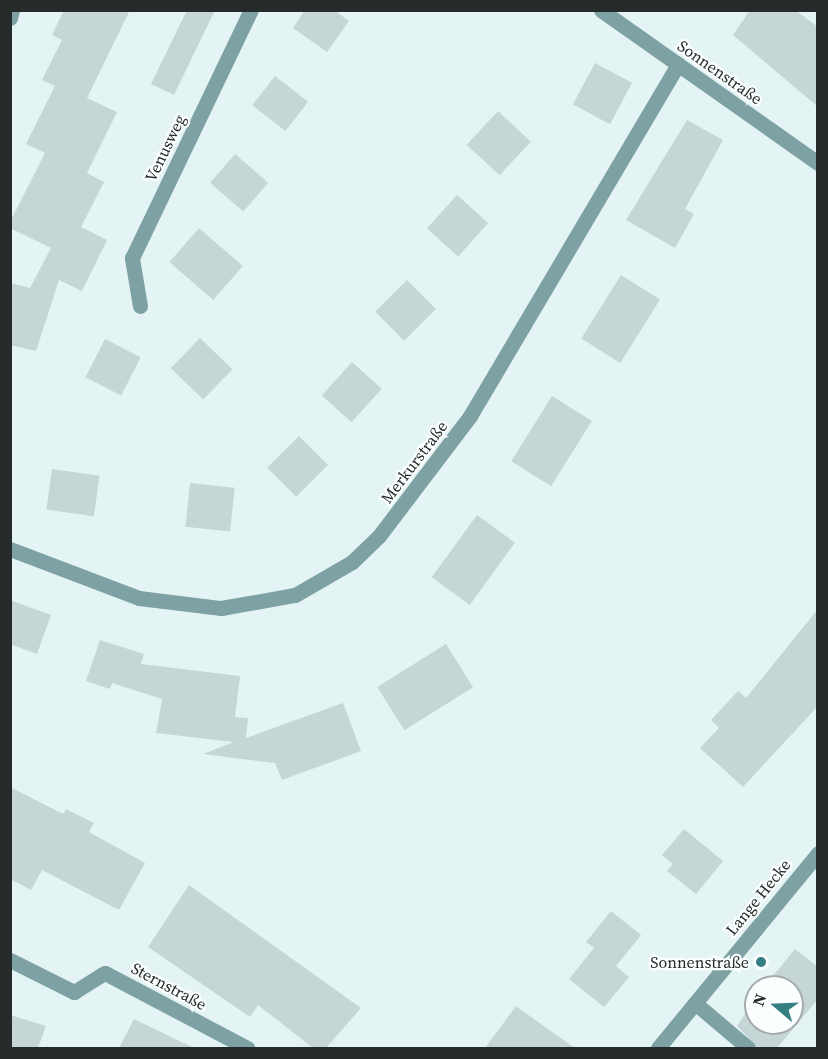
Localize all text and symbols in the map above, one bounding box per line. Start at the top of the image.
street label: Sonnenstraße [674,36,766,108]
street label: Venusweg [141,111,189,185]
street label: Merkurstraße [377,417,451,507]
street label: Lange Hecke [722,855,794,939]
place label: Sonnenstraße [650,952,749,972]
marker: Sonnenstraße [754,955,768,969]
street label: Sternstraße [128,958,210,1014]
north arrow [744,975,804,1035]
text: N [747,991,771,1009]

